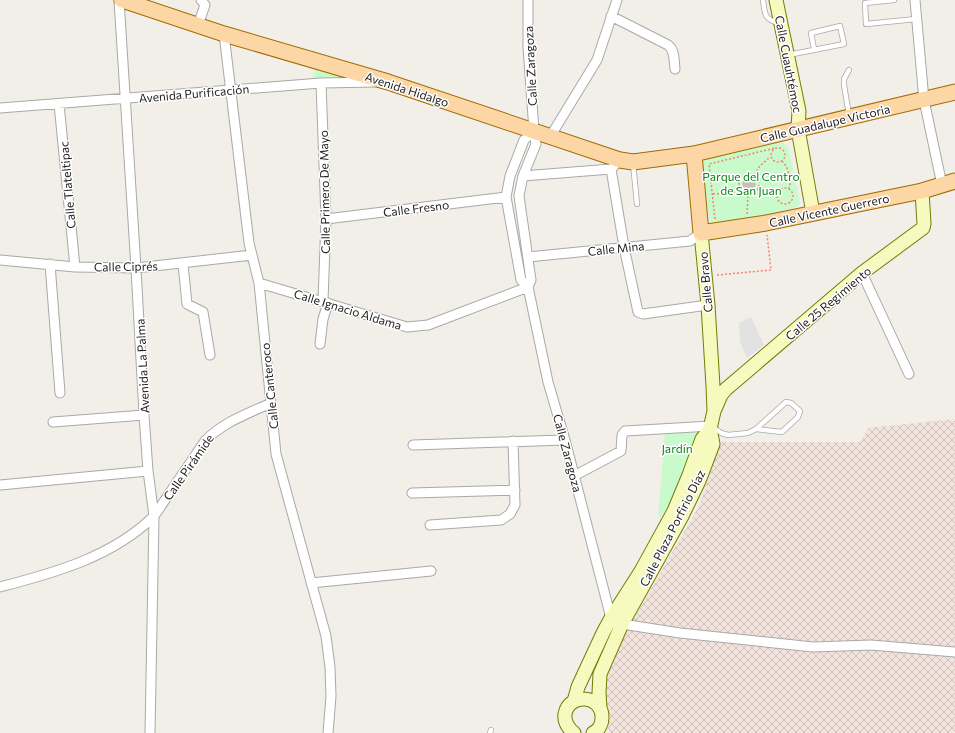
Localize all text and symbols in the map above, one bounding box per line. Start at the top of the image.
street label: Calle Cuauhtémoc [773,14,805,114]
street label: Calle Zaragoza [521,26,539,106]
street label: Avenida Hidalgo [363,69,451,109]
street label: Avenida Purificación [138,81,250,105]
street label: Calle Guadalupe Victoria [759,101,891,145]
street label: Calle Primero De Mayo [316,130,332,254]
street label: Calle Tlateltipac [56,141,78,229]
park label: Parque del Centro de San Juan [702,169,800,198]
street label: Calle Vicente Guerrero [768,190,890,230]
street label: Calle Fresno [382,197,450,219]
street label: Calle Mina [587,238,645,258]
street label: Calle Bravo [695,251,715,313]
street label: Calle Ciprés [94,258,158,274]
street label: Calle 25 Regimiento [782,263,874,343]
street label: Calle Ignacio Aldama [292,286,404,332]
street label: Avenida La Palma [133,318,151,414]
street label: Calle Canteroco [258,342,280,430]
street label: Calle Zaragoza [551,412,585,494]
street label: Calle Pirámide [160,431,216,503]
park label: Jardín [661,441,693,456]
street label: Calle Plaza Porfirio Díaz [636,467,708,589]

